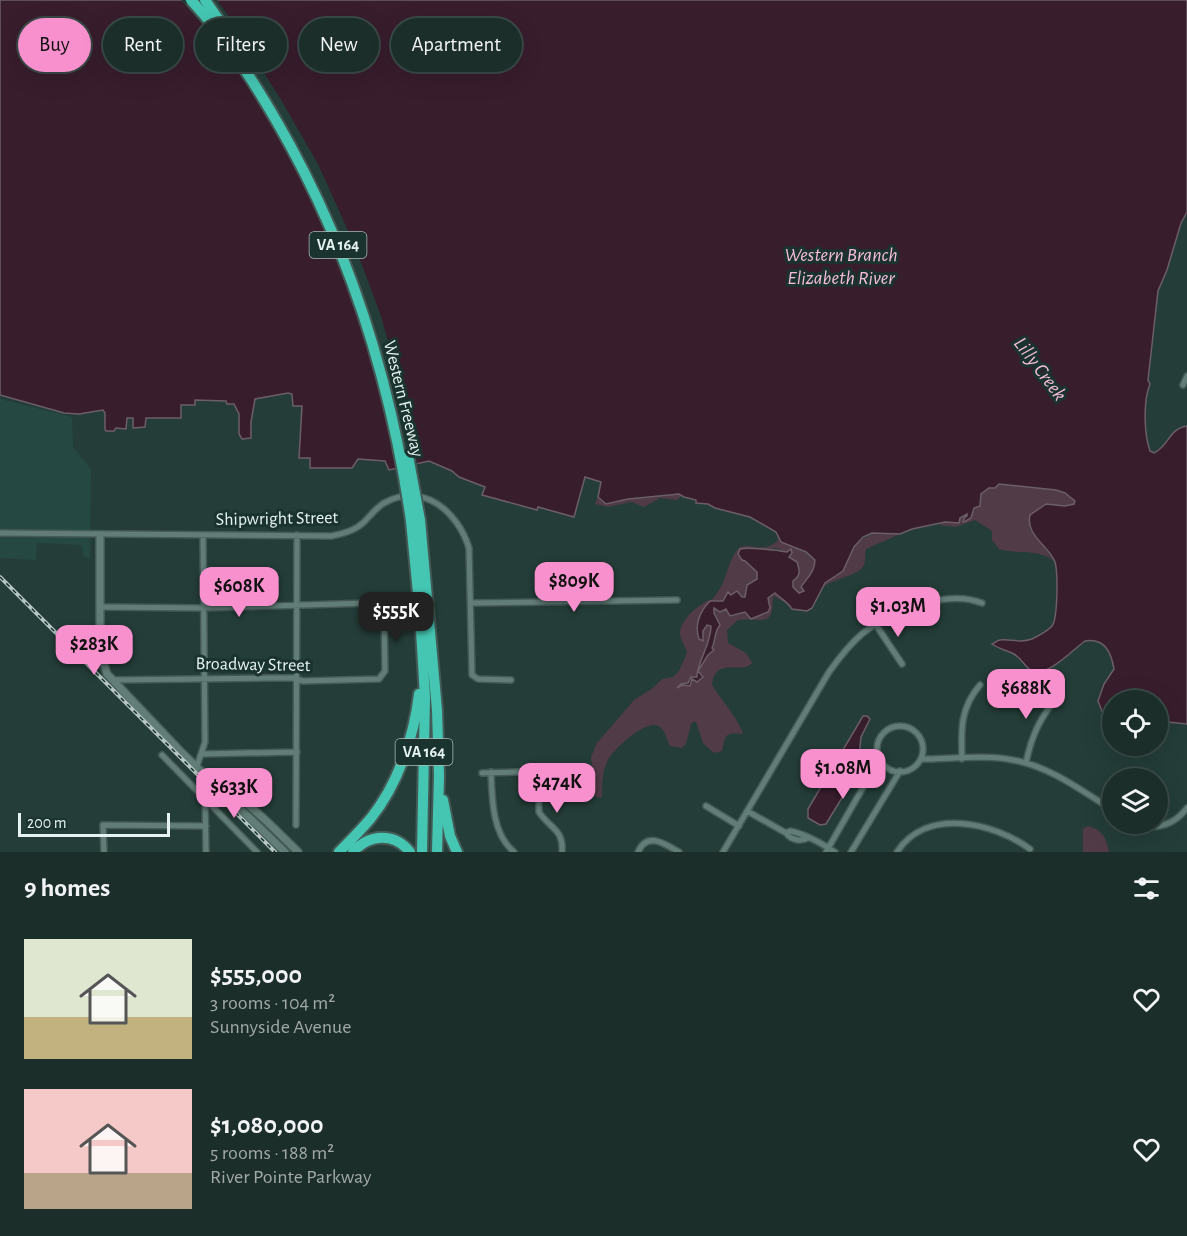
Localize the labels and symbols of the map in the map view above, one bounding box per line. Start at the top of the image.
road number: VA 164 [310,232,366,258]
water label: Western Branch Elizabeth River [784,245,898,288]
water label: Lilly Creek [1010,334,1070,404]
street label: Western Freeway [380,339,426,459]
street label: Shipwright Street [216,509,339,529]
pin: $809K [532,562,616,613]
pin: $608K [197,567,281,618]
pin: $1.03M [849,587,947,638]
pin: $555K [354,592,438,643]
pin: $283K [52,625,136,676]
street label: Broadway Street [196,655,311,675]
pin: $688K [984,669,1068,720]
road number: VA 164 [396,739,452,765]
pin: $1.08M [794,749,892,800]
pin: $474K [515,763,599,814]
pin: $633K [192,768,276,819]
scale bar [18,810,170,838]

